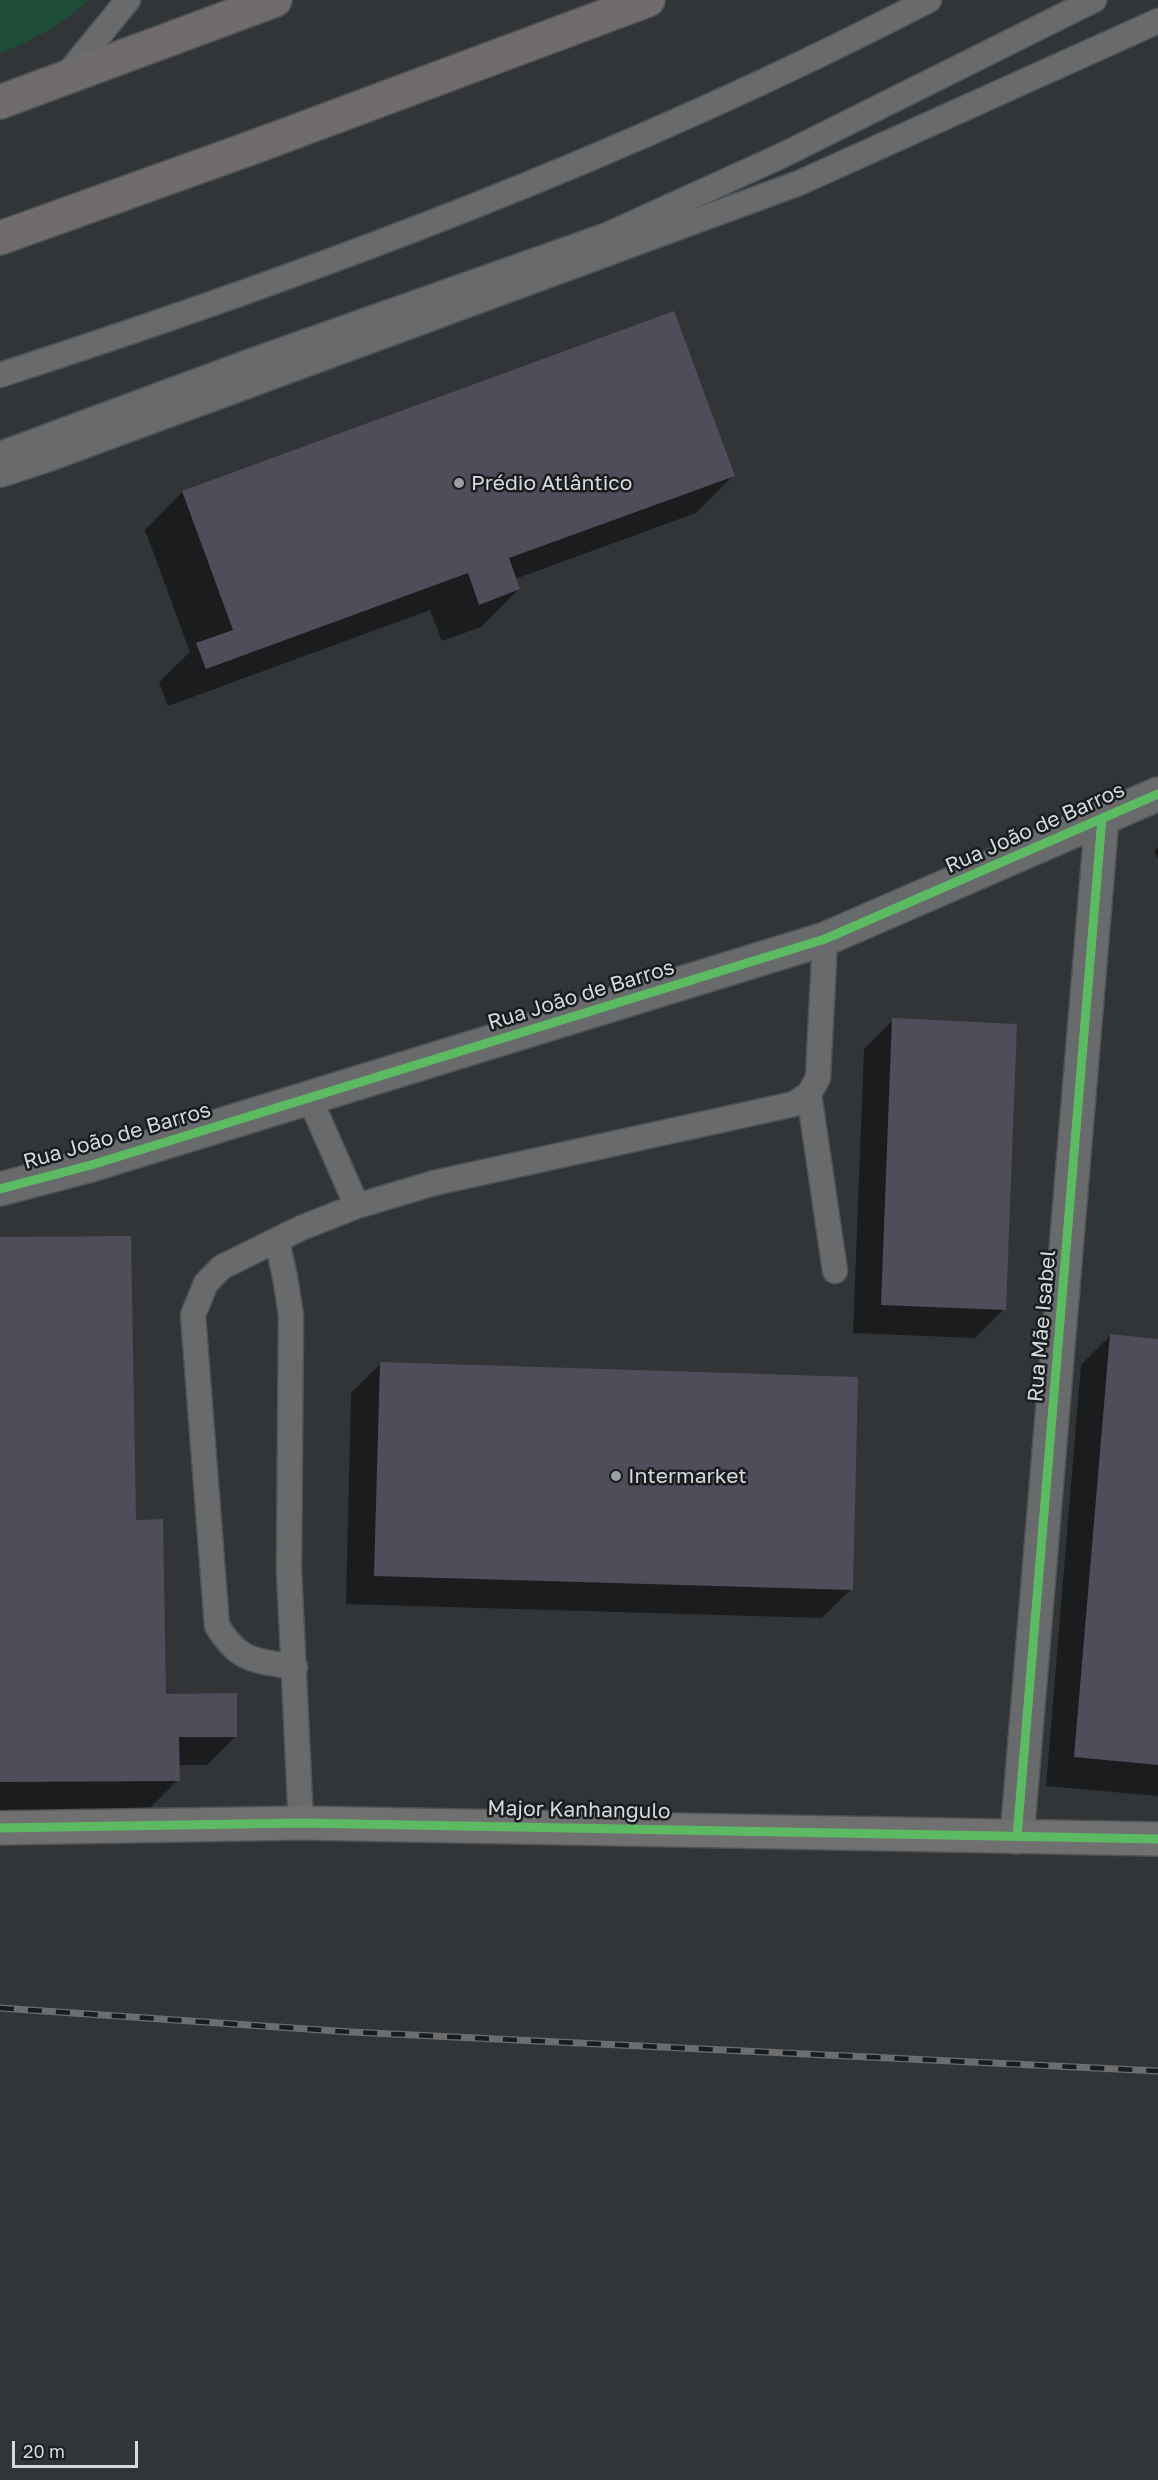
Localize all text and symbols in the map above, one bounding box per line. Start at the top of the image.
place label: Prédio Atlântico [471,470,632,496]
marker: Prédio Atlântico [452,476,466,490]
street label: Rua João de Barros [941,777,1129,879]
street label: Rua João de Barros [485,955,677,1035]
street label: Rua João de Barros [20,1097,214,1175]
street label: Rua Mãe Isabel [1023,1249,1061,1403]
place label: Intermarket [628,1463,747,1489]
marker: Intermarket [609,1469,623,1483]
street label: Major Kanhangulo [487,1796,671,1824]
scale bar [15,2429,141,2467]
text: 20 m [23,2440,65,2462]

